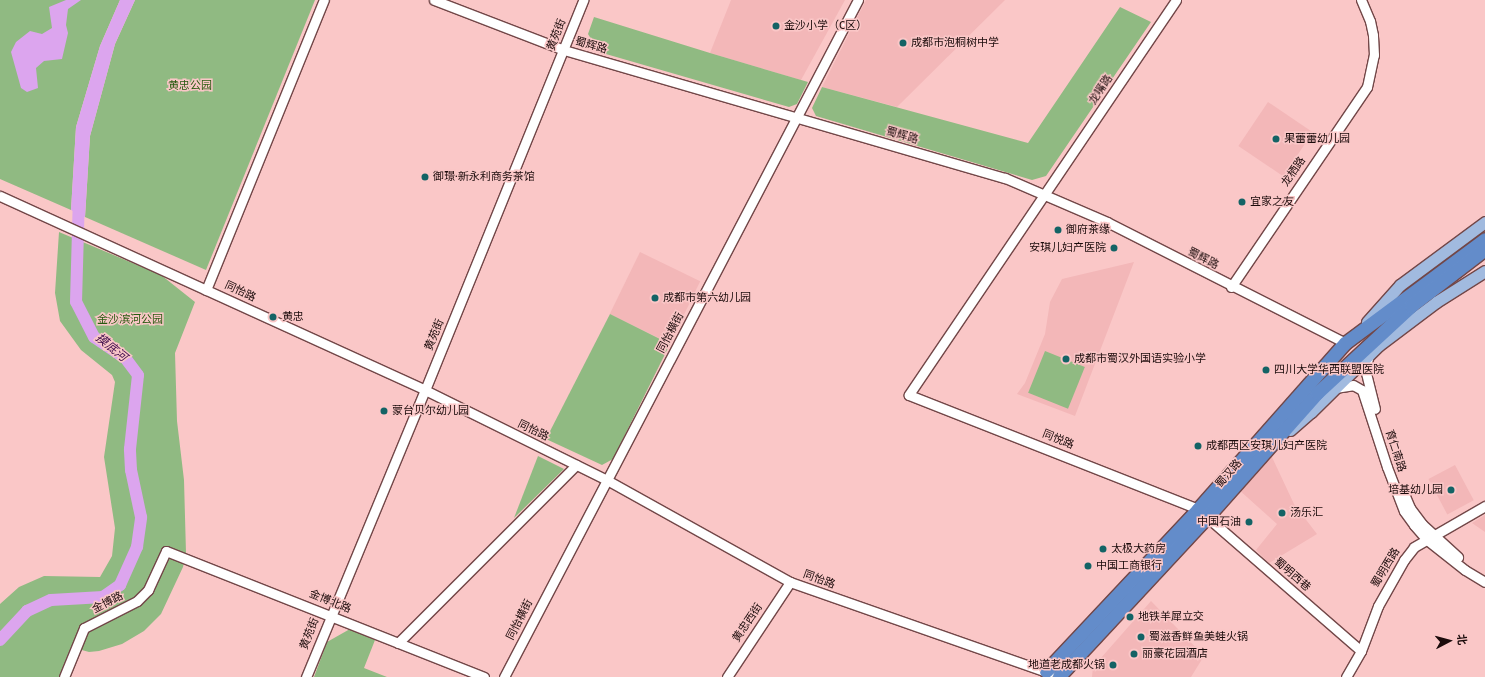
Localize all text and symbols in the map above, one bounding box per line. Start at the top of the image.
street label: 黄苑街 [545,17,569,53]
place label: 金沙小学（C区） [784,19,867,33]
marker: 金沙小学（C区） [771,21,781,31]
street label: 蜀辉路 [573,35,609,57]
place label: 成都市泡桐树中学 [911,36,999,50]
marker: 成都市泡桐树中学 [898,38,908,48]
street label: 龙嘴路 [1086,73,1116,107]
park label: 黄忠公园 [168,79,212,93]
street label: 蜀辉路 [884,125,920,147]
place label: 果蕾蕾幼儿园 [1284,132,1350,146]
marker: 果蕾蕾幼儿园 [1271,134,1281,144]
street label: 龙栖路 [1279,155,1309,189]
place label: 御璟·新永利商务茶馆 [433,170,535,184]
marker: 御璟·新永利商务茶馆 [420,172,430,182]
place label: 宜家之友 [1250,195,1294,209]
marker: 宜家之友 [1237,197,1247,207]
place label: 御府茶缘 [1066,223,1110,237]
marker: 御府茶缘 [1053,225,1063,235]
place label: 安琪儿妇产医院 [1029,241,1106,255]
marker: 安琪儿妇产医院 [1109,243,1119,253]
street label: 蜀辉路 [1185,246,1221,272]
street label: 同怡路 [222,279,258,305]
place label: 成都市第六幼儿园 [663,291,751,305]
marker: 成都市第六幼儿园 [650,293,660,303]
place label: 黄忠 [282,310,304,324]
street label: 同怡横街 [655,310,687,356]
marker: 黄忠 [267,311,279,323]
park label: 金沙滨河公园 [97,313,163,327]
street label: 黄苑街 [423,317,447,353]
water label: 摸底河 [92,331,130,365]
place label: 成都市蜀汉外国语实验小学 [1074,352,1206,366]
marker: 成都市蜀汉外国语实验小学 [1061,354,1071,364]
place label: 四川大学华西联盟医院 [1274,363,1384,377]
marker: 四川大学华西联盟医院 [1261,365,1271,375]
place label: 蒙台贝尔幼儿园 [392,404,469,418]
marker: 蒙台贝尔幼儿园 [379,406,389,416]
street label: 同怡路 [515,418,551,444]
street label: 同悦路 [1040,428,1076,452]
street label: 育仁南路 [1382,428,1408,474]
place label: 成都西区安琪儿妇产医院 [1206,439,1327,453]
marker: 成都西区安琪儿妇产医院 [1193,441,1203,451]
street label: 蜀汉路 [1213,457,1245,491]
place label: 培基幼儿园 [1388,483,1443,497]
marker: 培基幼儿园 [1446,485,1456,495]
place label: 汤乐汇 [1290,506,1323,520]
marker: 汤乐汇 [1277,508,1287,518]
place label: 中国石油 [1197,515,1241,529]
marker: 中国石油 [1244,517,1254,527]
place label: 太极大药房 [1111,542,1166,556]
marker: 太极大药房 [1098,544,1108,554]
street label: 蜀明西路 [1369,546,1403,590]
street label: 蜀明西巷 [1271,556,1313,594]
place label: 中国工商银行 [1096,559,1162,573]
marker: 中国工商银行 [1083,561,1093,571]
street label: 同怡路 [801,568,837,592]
street label: 金博北路 [307,588,353,616]
street label: 金博路 [90,590,126,616]
street label: 同怡横街 [504,597,536,643]
street label: 黄忠西街 [730,601,766,645]
place label: 地铁羊犀立交 [1138,610,1204,624]
marker: 地铁羊犀立交 [1125,612,1135,622]
street label: 黄苑街 [298,616,322,652]
north arrow [1429,621,1469,661]
place label: 蜀滋香鲜鱼美蛙火锅 [1149,630,1248,644]
marker: 蜀滋香鲜鱼美蛙火锅 [1136,632,1146,642]
text: 北 [1454,634,1468,646]
place label: 丽豪花园酒店 [1142,647,1208,661]
marker: 丽豪花园酒店 [1129,649,1139,659]
place label: 地道老成都火锅 [1028,658,1105,672]
marker: 地道老成都火锅 [1108,660,1118,670]

